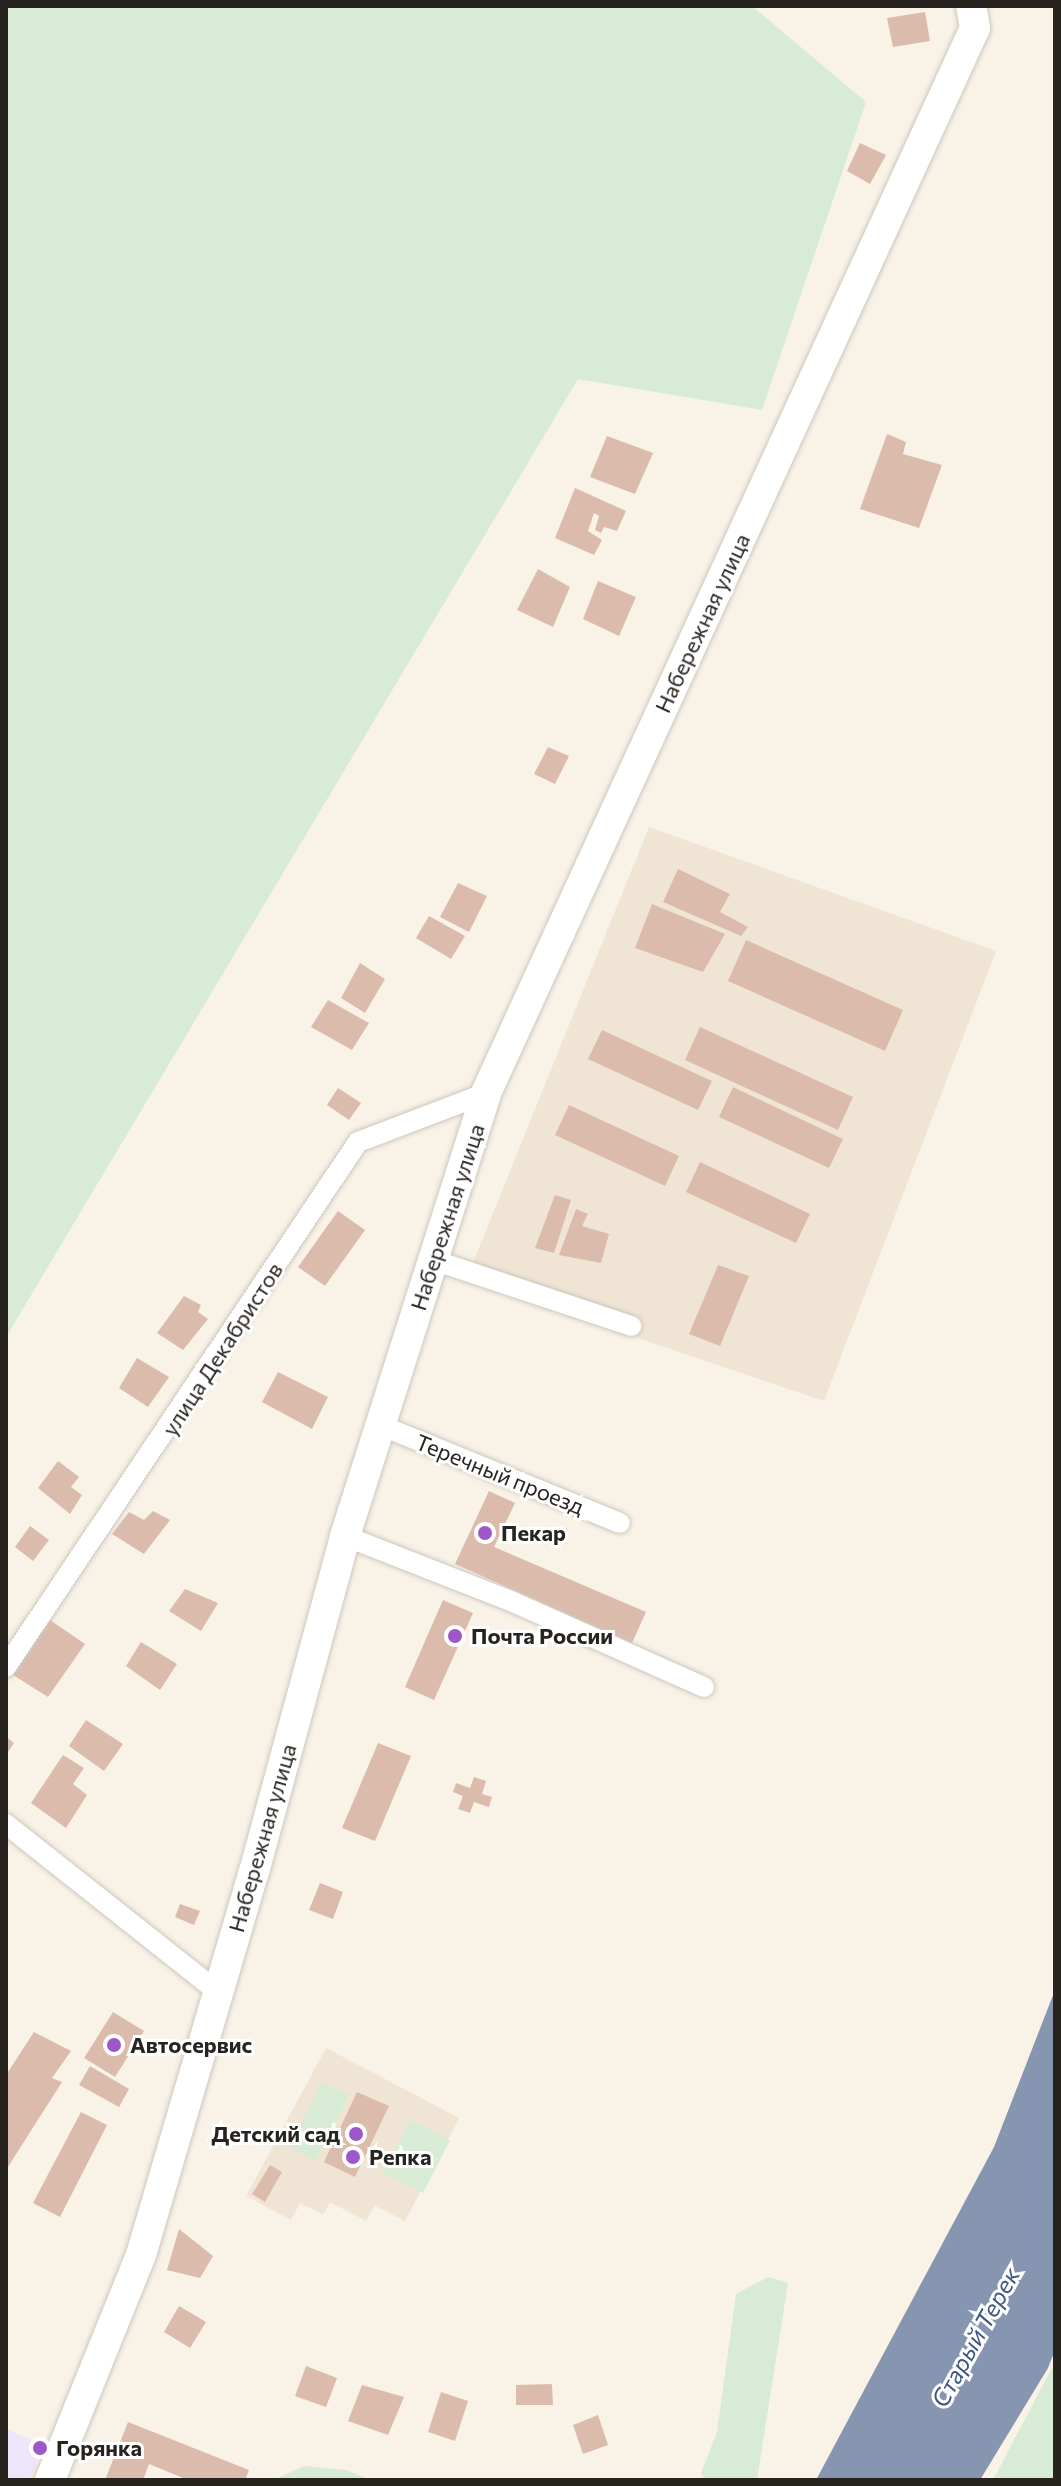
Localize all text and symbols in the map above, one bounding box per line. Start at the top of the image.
street label: Набережная улица [649,529,755,717]
street label: Набережная улица [404,1120,490,1314]
street label: улица Декабристов [156,1257,288,1441]
street label: Теречный проезд [412,1428,588,1520]
place label: Пекар [501,1520,566,1546]
marker: Пекар [476,1524,494,1542]
place label: Почта России [471,1623,613,1649]
marker: Почта России [446,1627,464,1645]
street label: Набережная улица [222,1741,302,1935]
place label: Автосервис [130,2032,252,2058]
marker: Автосервис [105,2036,123,2054]
place label: Детский сад [211,2121,340,2147]
marker: Детский сад [347,2125,365,2143]
place label: Репка [369,2144,431,2170]
marker: Репка [344,2148,362,2166]
water label: Старый Терек [925,2262,1025,2412]
place label: Горянка [56,2435,142,2461]
marker: Горянка [31,2439,49,2457]

